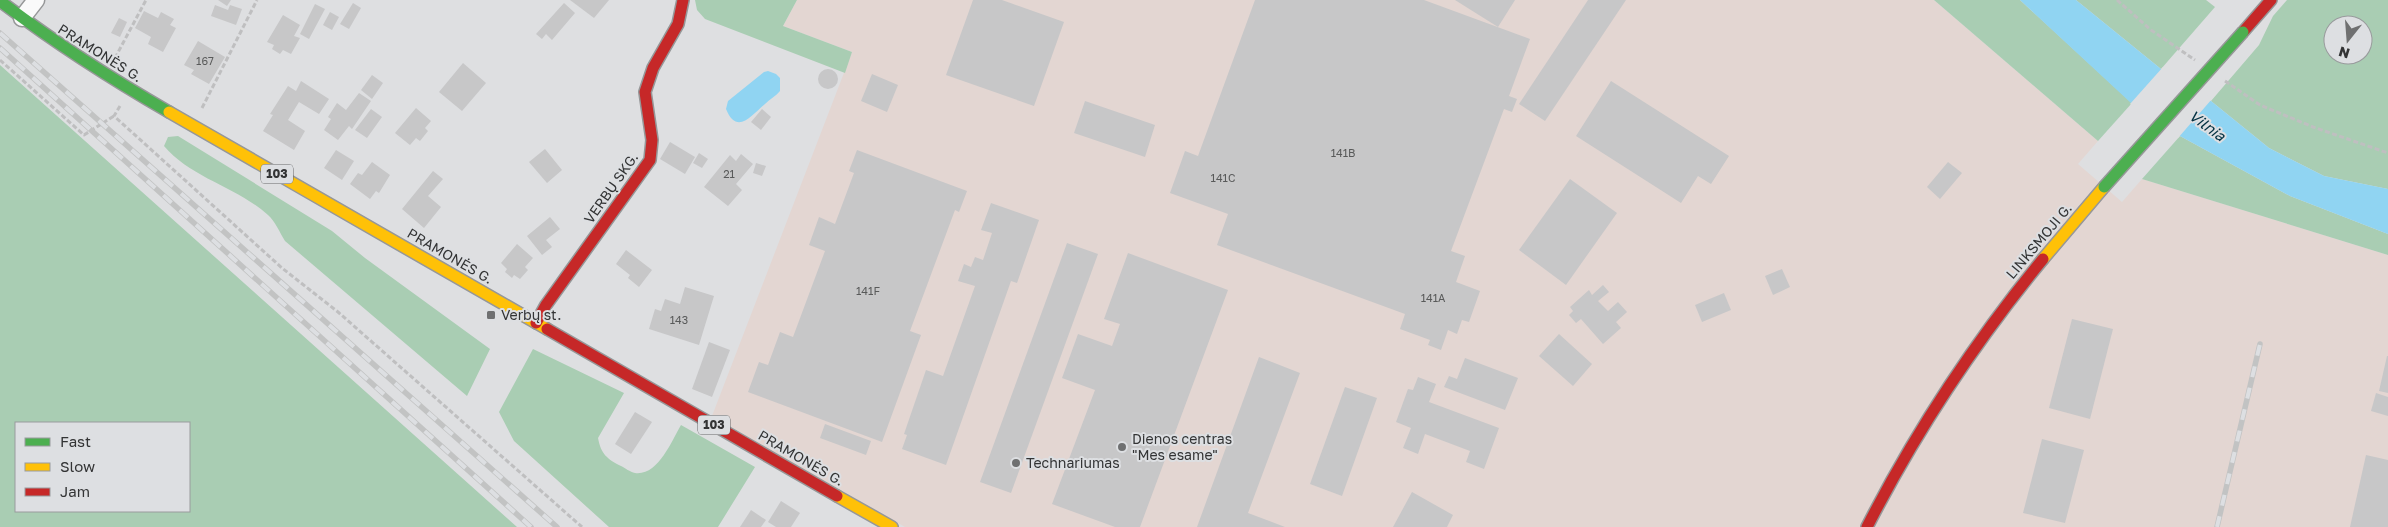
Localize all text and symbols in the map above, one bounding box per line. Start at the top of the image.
north arrow [2323,15,2373,65]
street label: PRAMONĖS G. [55,20,145,85]
text: N [2336,43,2352,63]
house number: 167 [196,54,214,67]
water label: Vilnia [2186,106,2230,145]
house number: 141B [1331,146,1355,159]
street label: VERBŲ SKG. [580,149,641,226]
road number: 103 [261,164,293,183]
house number: 21 [723,167,735,180]
house number: 141C [1211,171,1235,184]
street label: LINKSMOJI G. [2002,200,2075,282]
street label: PRAMONĖS G. [404,224,496,287]
house number: 141F [856,284,880,297]
house number: 141A [1421,291,1446,304]
place label: Verbų st. [501,306,561,323]
marker: Verbų st. [485,309,497,321]
house number: 143 [670,313,688,326]
road number: 103 [698,416,730,434]
legend [15,422,190,512]
street label: PRAMONĖS G. [755,426,847,489]
place label: Dienos centras "Mes esame" [1132,430,1232,463]
text: Fast [60,432,91,450]
marker: Dienos centras "Mes esame" [1116,441,1128,453]
place label: Technariumas [1026,454,1120,471]
text: Slow [60,457,95,475]
marker: Technariumas [1010,457,1022,469]
text: Jam [60,482,90,500]

